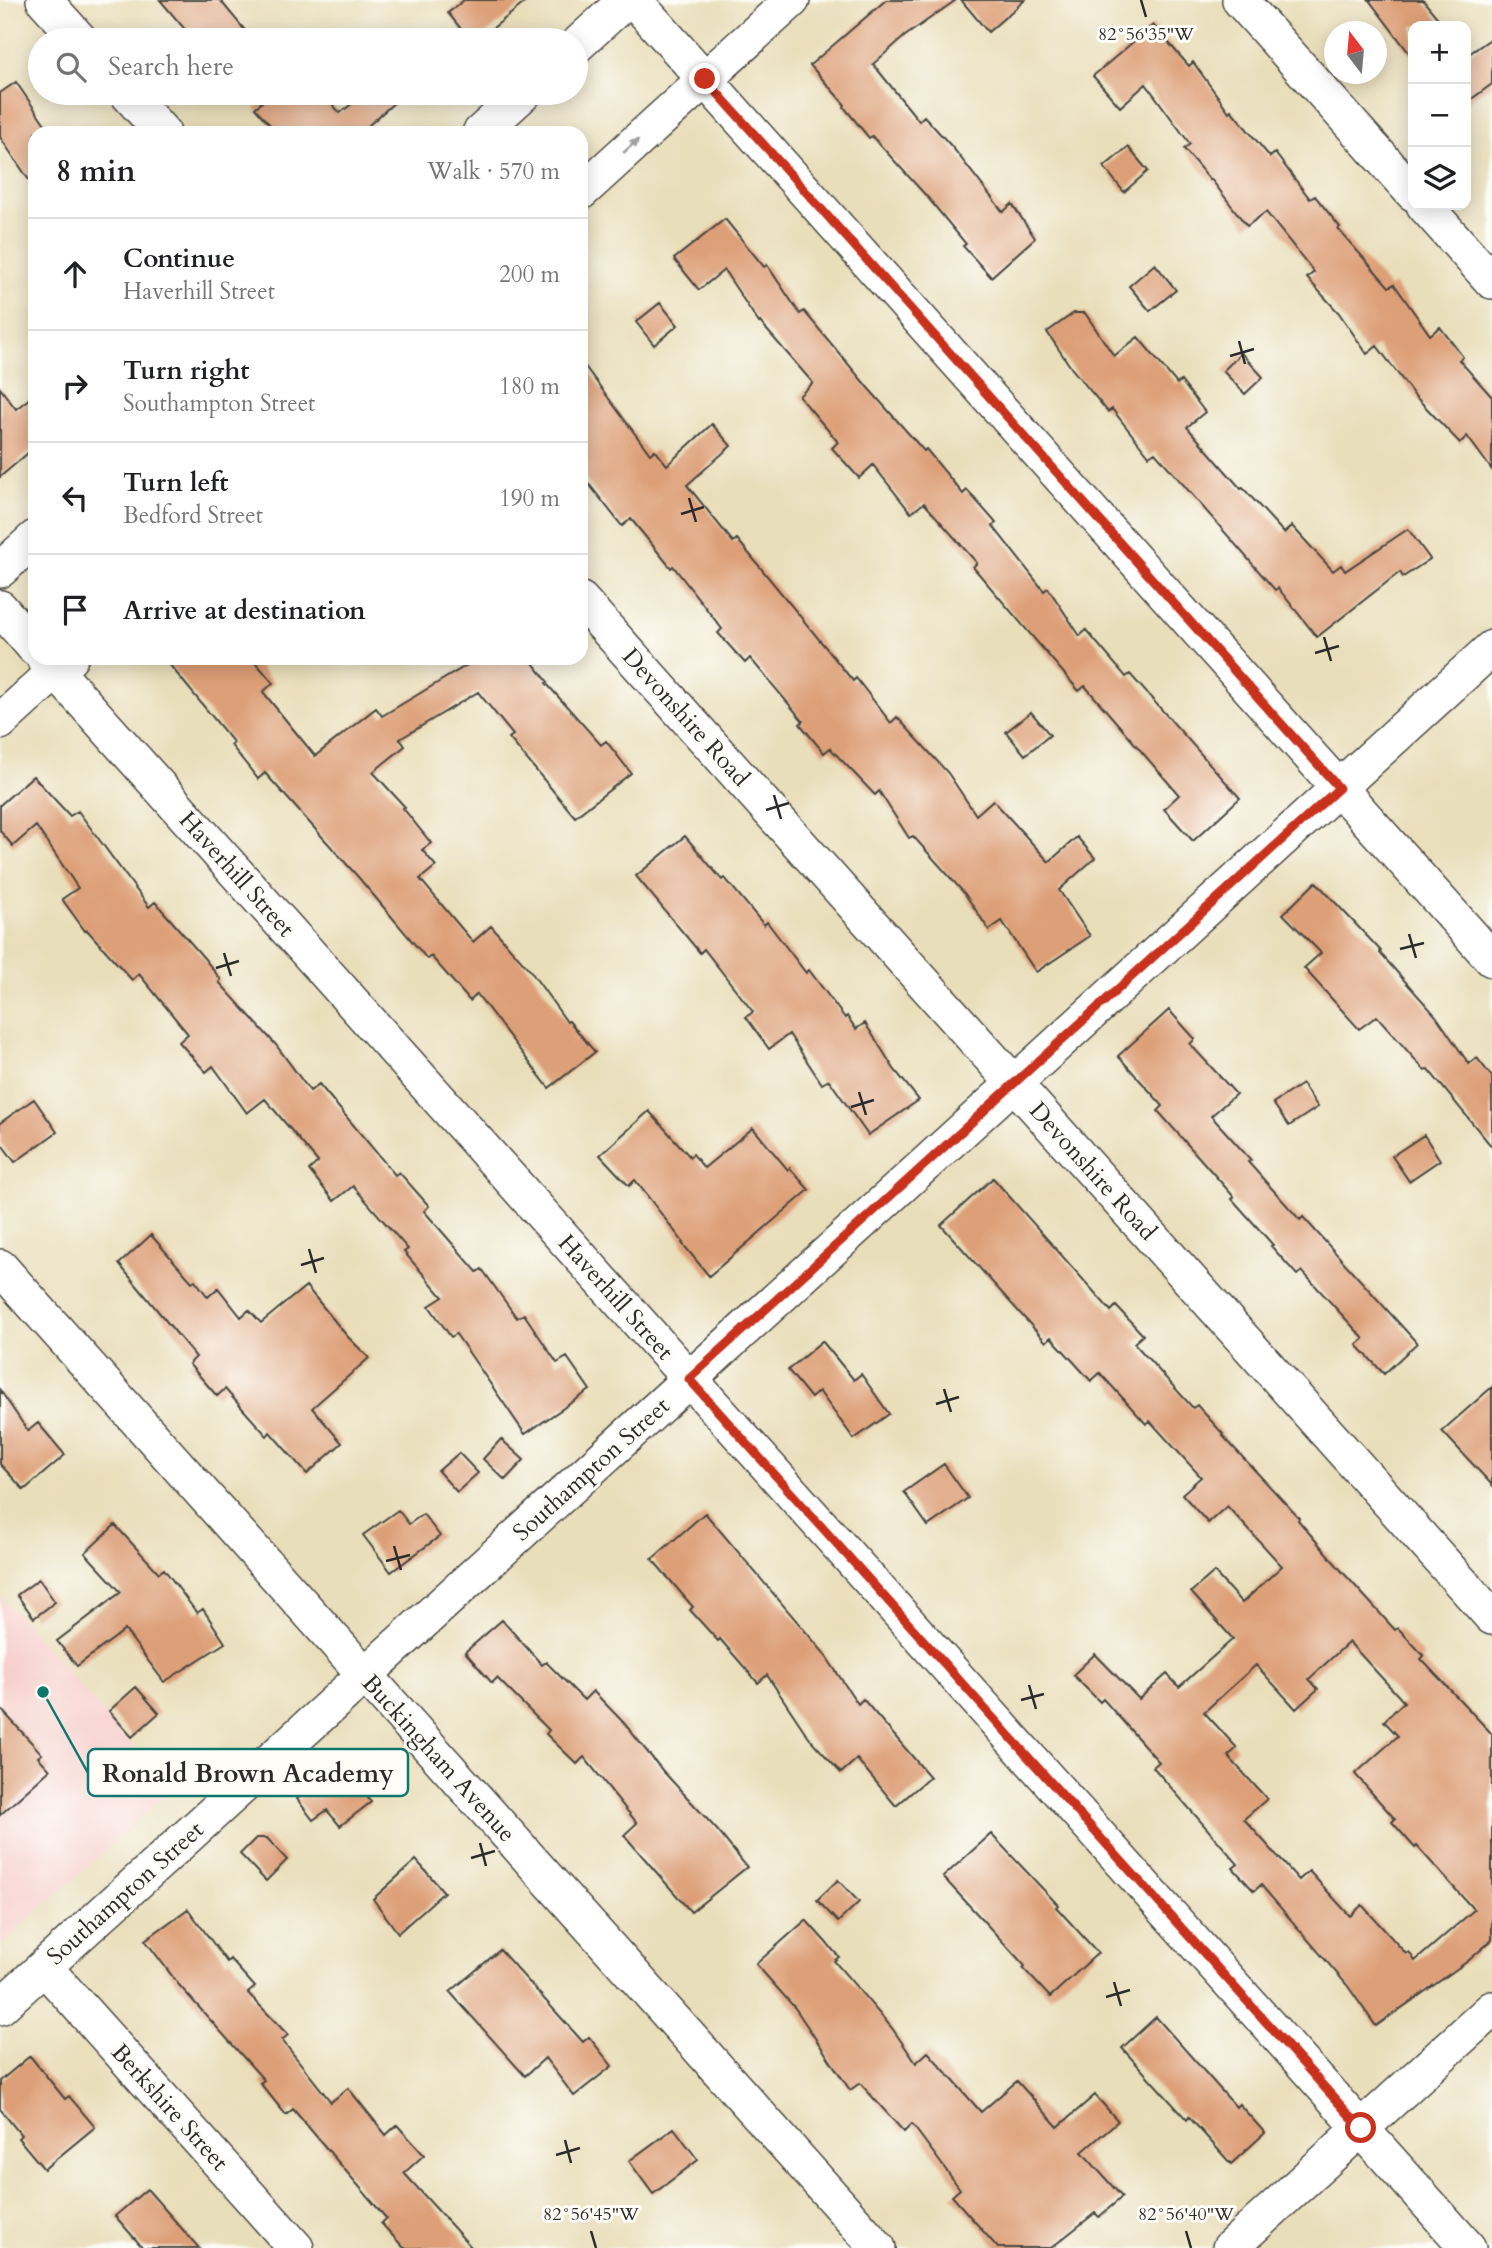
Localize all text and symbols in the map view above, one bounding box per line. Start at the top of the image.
north arrow [1324,21,1387,84]
map controls [1408,21,1471,210]
button: + [1408,21,1471,84]
text: 82°56'35"W [1098,22,1194,47]
search box [28,28,588,105]
icon: search [52,48,90,86]
text: Search here [108,49,234,84]
route end [689,63,720,94]
button: − [1408,84,1471,147]
one-way arrow [623,139,640,155]
button: layers [1408,147,1471,210]
text: 8 min [56,151,136,192]
text: Walk · 570 m [427,156,560,187]
text: Continue [123,241,235,276]
icon: ahead [56,255,94,293]
text: 200 m [499,259,560,290]
text: Haverhill Street [123,276,275,307]
text: Turn right [123,353,250,388]
icon: right [56,367,94,405]
text: 180 m [499,371,560,402]
text: Southampton Street [123,388,315,419]
text: Turn left [123,465,228,500]
icon: left [56,479,94,517]
text: 190 m [499,483,560,514]
text: Bedford Street [123,500,263,531]
icon: arrive [56,591,94,629]
text: Arrive at destination [123,593,366,628]
street label: Devonshire Road [614,641,757,794]
street label: Haverhill Street [171,804,302,945]
street label: Devonshire Road [1021,1095,1164,1248]
street label: Haverhill Street [550,1227,681,1368]
street label: Southampton Street [506,1390,677,1549]
street label: Buckingham Avenue [354,1667,523,1849]
callout: Ronald Brown Academy [88,1749,408,1796]
text: Ronald Brown Academy [102,1756,394,1791]
street label: Southampton Street [40,1814,211,1973]
street label: Berkshire Street [104,2037,236,2178]
route start [1345,2112,1376,2143]
text: 82°56'45"W [543,2202,639,2227]
text: 82°56'40"W [1138,2202,1234,2227]

